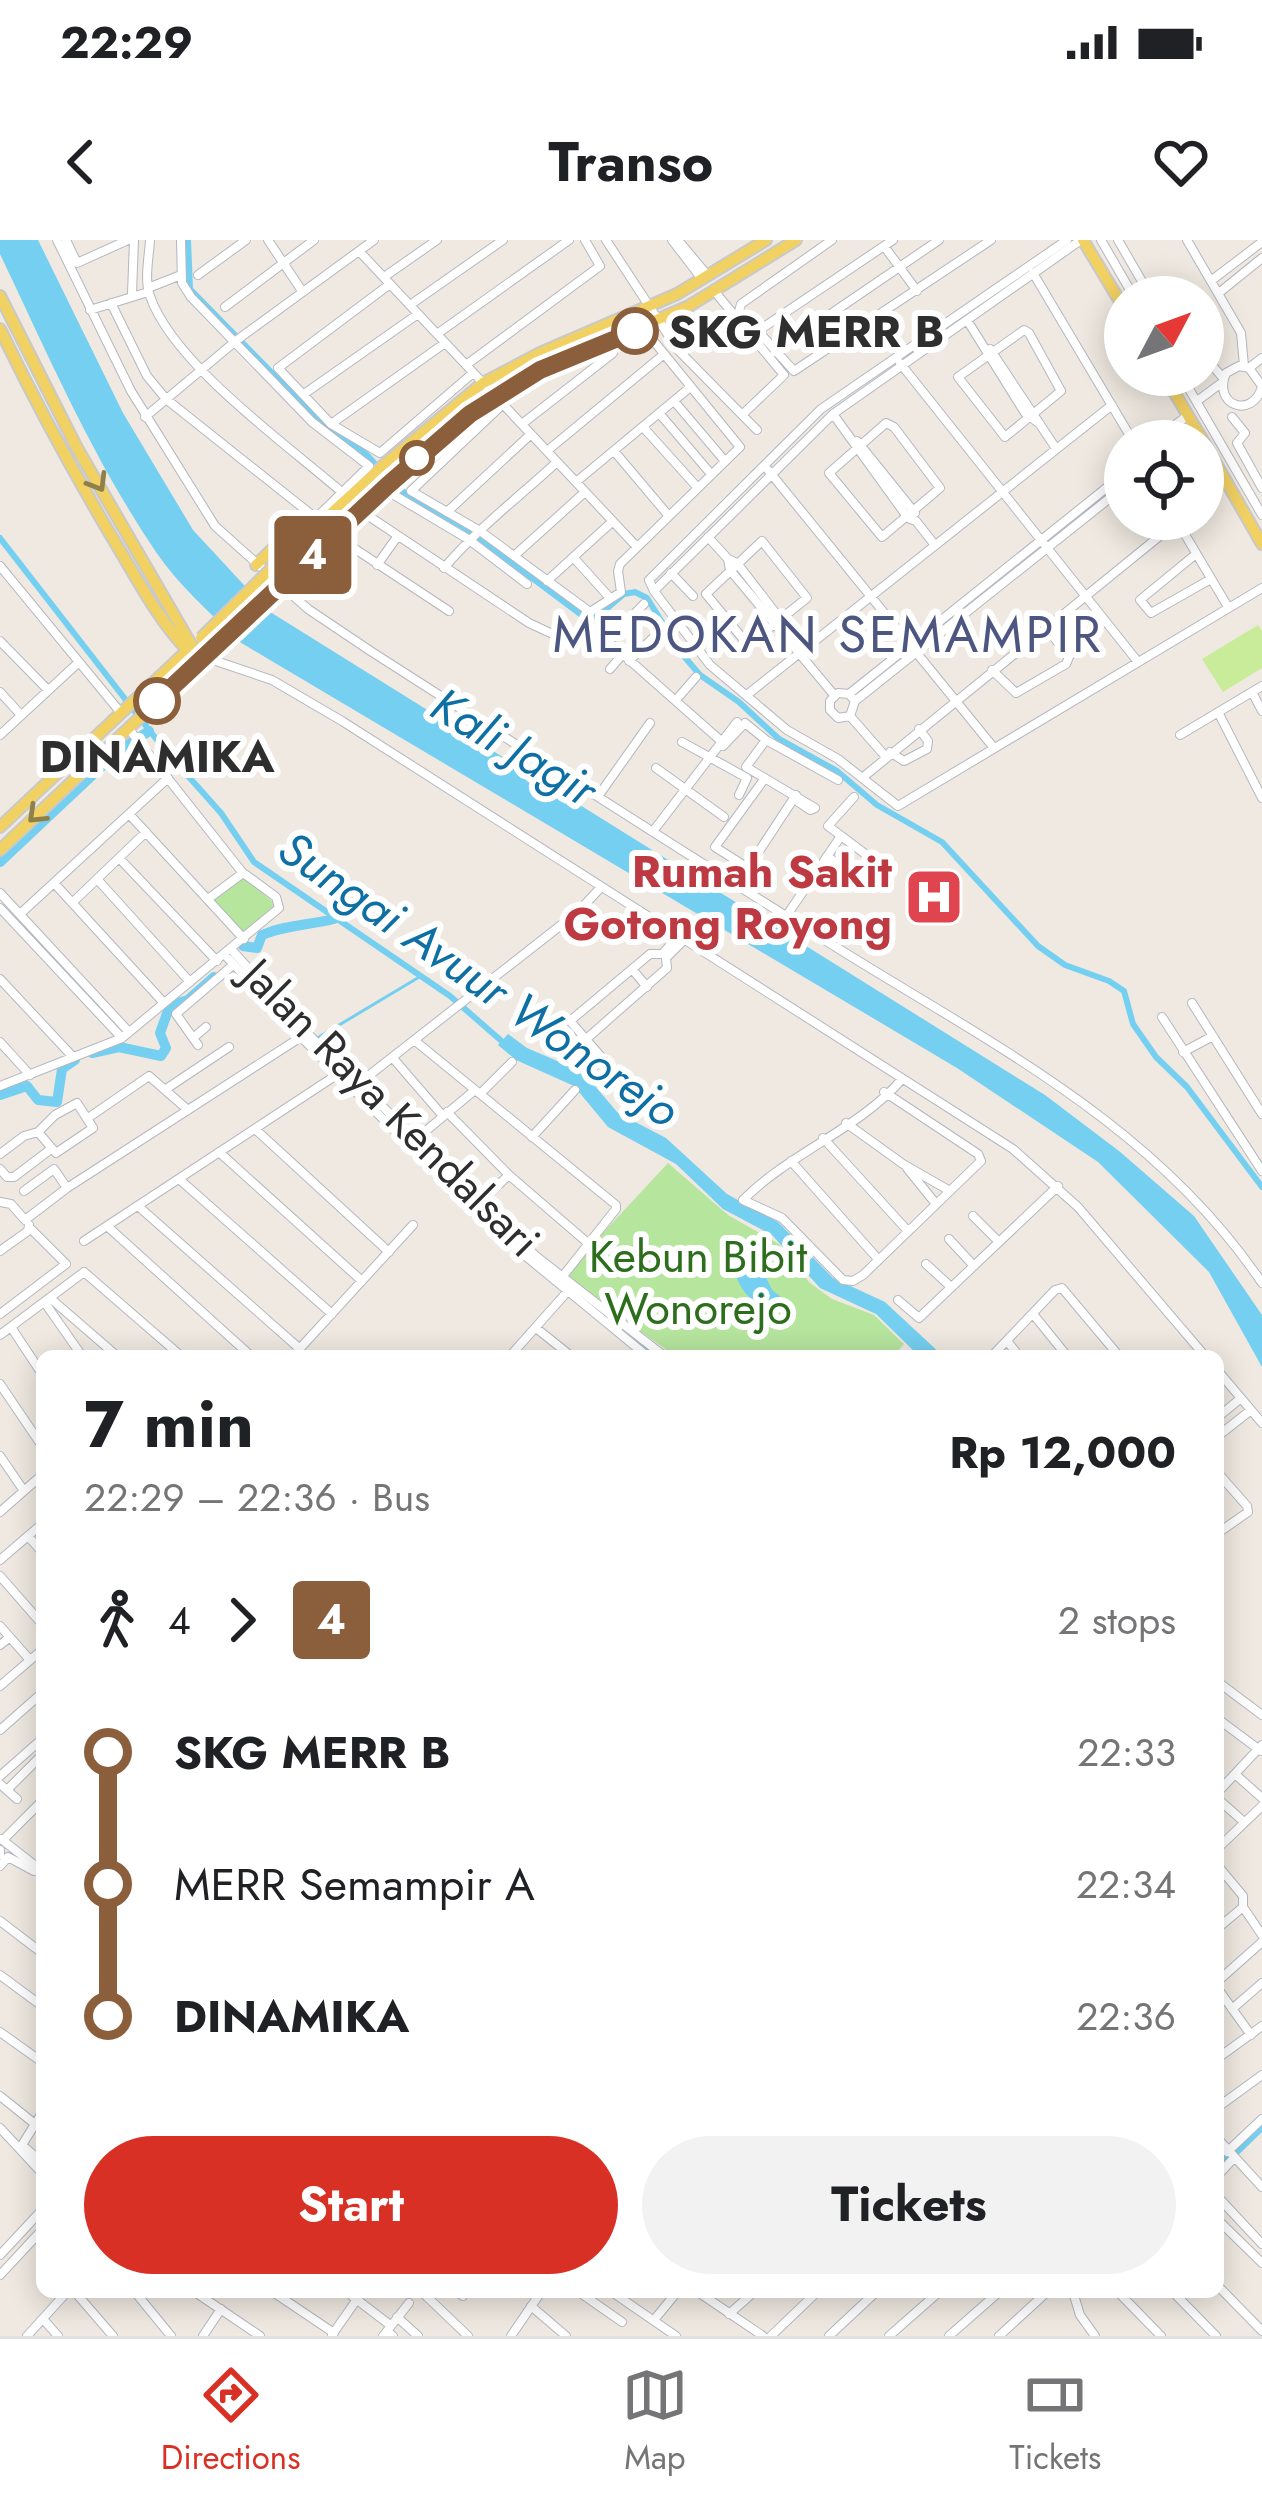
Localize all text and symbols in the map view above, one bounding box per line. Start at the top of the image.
text: 22:29 [60,10,193,75]
text: Transo [549,123,713,201]
icon: back [48,129,114,195]
icon: heart [1148,129,1214,195]
north arrow [1104,276,1224,396]
map controls [1104,276,1224,540]
place label: SKG MERR B [668,299,944,364]
marker: SKG MERR B [613,309,657,353]
button: locate [1104,420,1224,540]
unlabelled marker [401,442,433,474]
one-way arrow [84,470,106,492]
line badge: 4 [274,516,352,594]
text: 4 [298,524,328,585]
district label: MEDOKAN SEMAMPIR [553,597,1103,671]
water label: Kali Jagir [418,670,613,825]
marker: DINAMIKA [135,679,179,723]
place label: DINAMIKA [39,724,276,789]
one-way arrow [28,801,50,823]
water label: Sungai Avuur Wonorejo [264,814,694,1144]
place label: Rumah Sakit Gotong Royong [563,839,893,956]
hospital icon: Rumah Sakit Gotong Royong [903,866,965,928]
street label: Jalan Raya Kendalsari [224,941,555,1272]
park label: Kebun Bibit Wonorejo [589,1224,807,1341]
text: 7 min [84,1376,254,1472]
text: Rp 12,000 [949,1420,1176,1485]
text: 22:29 – 22:36 · Bus [84,1469,430,1526]
icon: walk [84,1587,150,1653]
icon: forward [209,1587,275,1653]
text: 4 [317,1589,346,1650]
text: 4 [168,1592,191,1649]
text: 2 stops [1058,1592,1176,1649]
text: SKG MERR B [174,1720,450,1785]
text: 22:33 [1077,1724,1176,1781]
text: MERR Semampir A [174,1852,535,1917]
text: 22:34 [1076,1856,1176,1913]
text: DINAMIKA [174,1984,409,2049]
text: 22:36 [1076,1988,1176,2045]
button: Start [84,2136,618,2274]
button: Tickets [642,2136,1176,2274]
tab: Directions [161,2362,300,2481]
tab: Map [622,2362,688,2481]
tab: Tickets [1009,2362,1101,2481]

